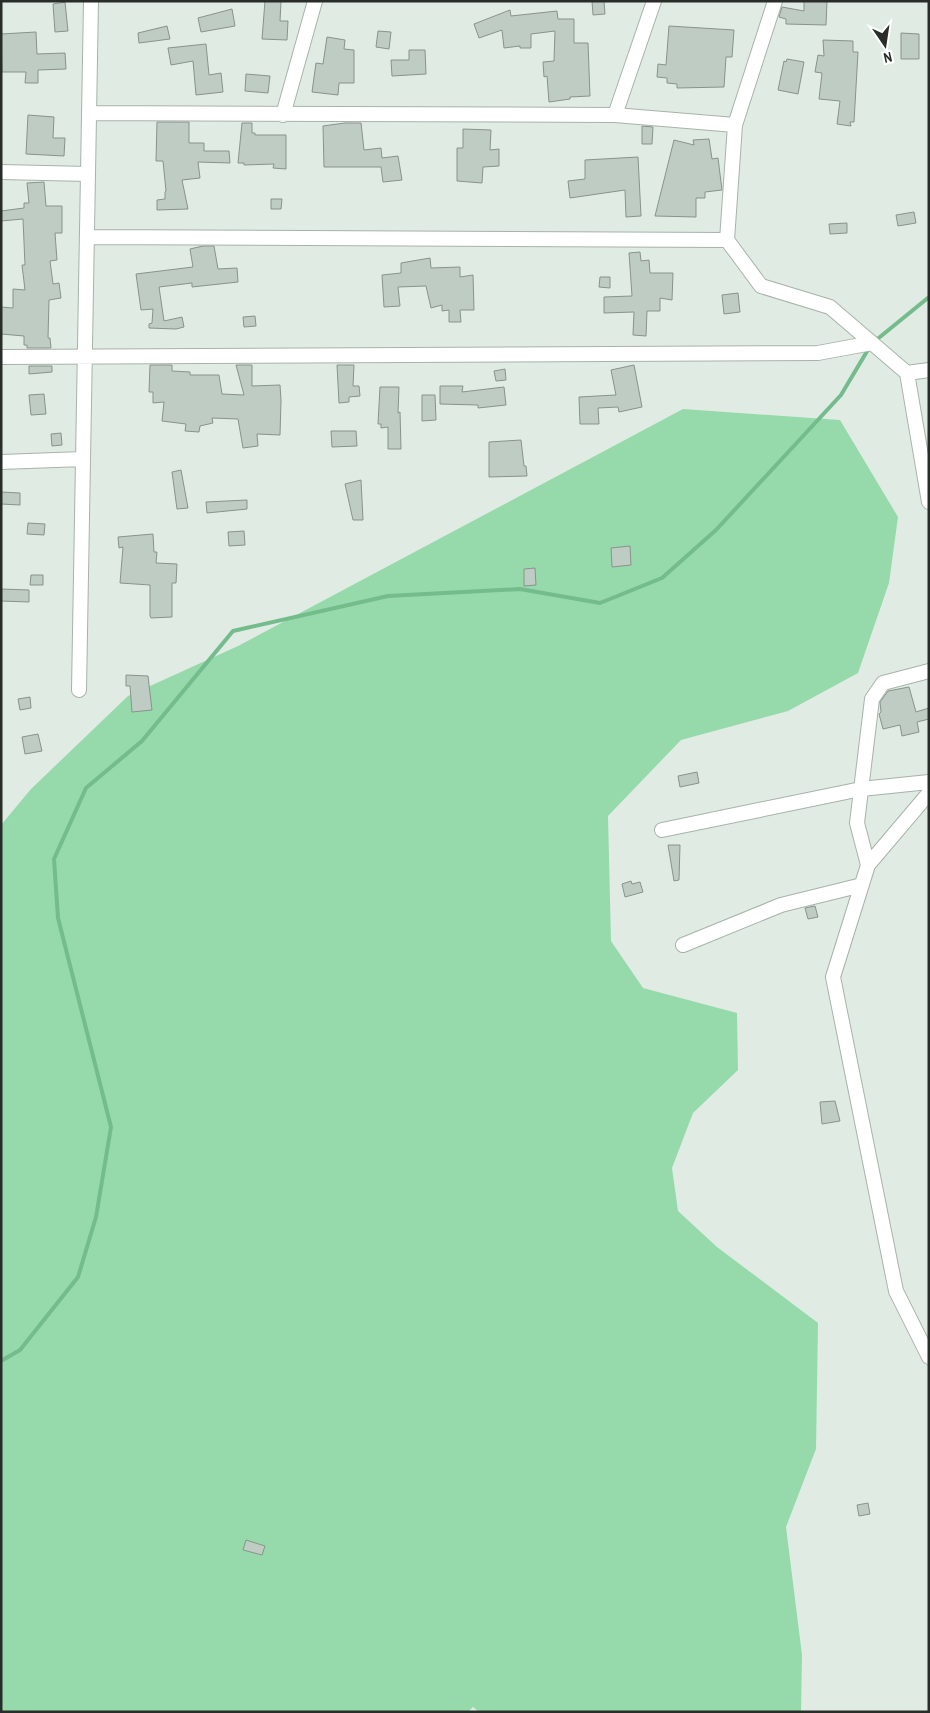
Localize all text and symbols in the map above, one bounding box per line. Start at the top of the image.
north arrow [860,20,910,70]
text: N [882,48,894,67]

